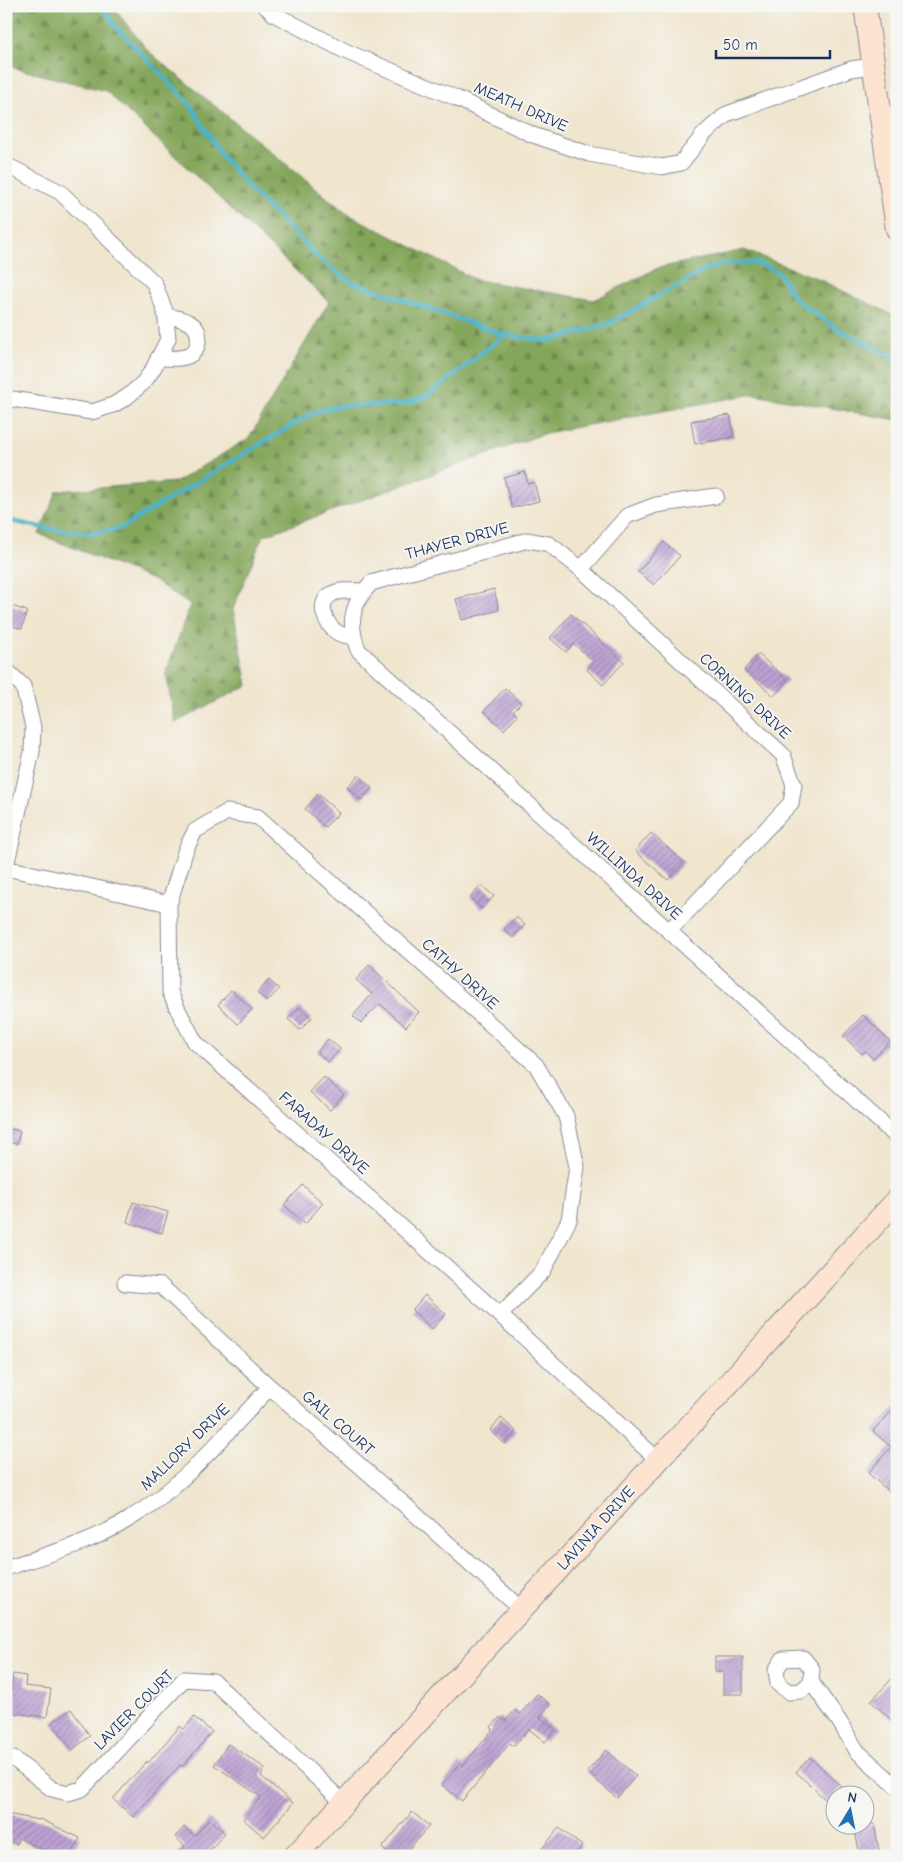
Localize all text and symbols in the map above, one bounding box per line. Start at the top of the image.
scale bar [716,28,829,60]
text: 50 m [723,36,758,54]
street label: MEATH DRIVE [471,78,571,136]
street label: THAYER DRIVE [403,518,511,563]
street label: CORNING DRIVE [696,649,794,743]
street label: WILLINDA DRIVE [583,829,686,924]
street label: CATHY DRIVE [418,935,502,1013]
street label: FARADAY DRIVE [275,1088,373,1178]
street label: GAIL COURT [298,1387,378,1460]
street label: MALLORY DRIVE [137,1400,234,1494]
street label: LAVINIA DRIVE [554,1482,639,1574]
street label: LAVIER COURT [90,1666,178,1754]
north arrow [826,1784,876,1834]
text: N [846,1789,858,1807]

